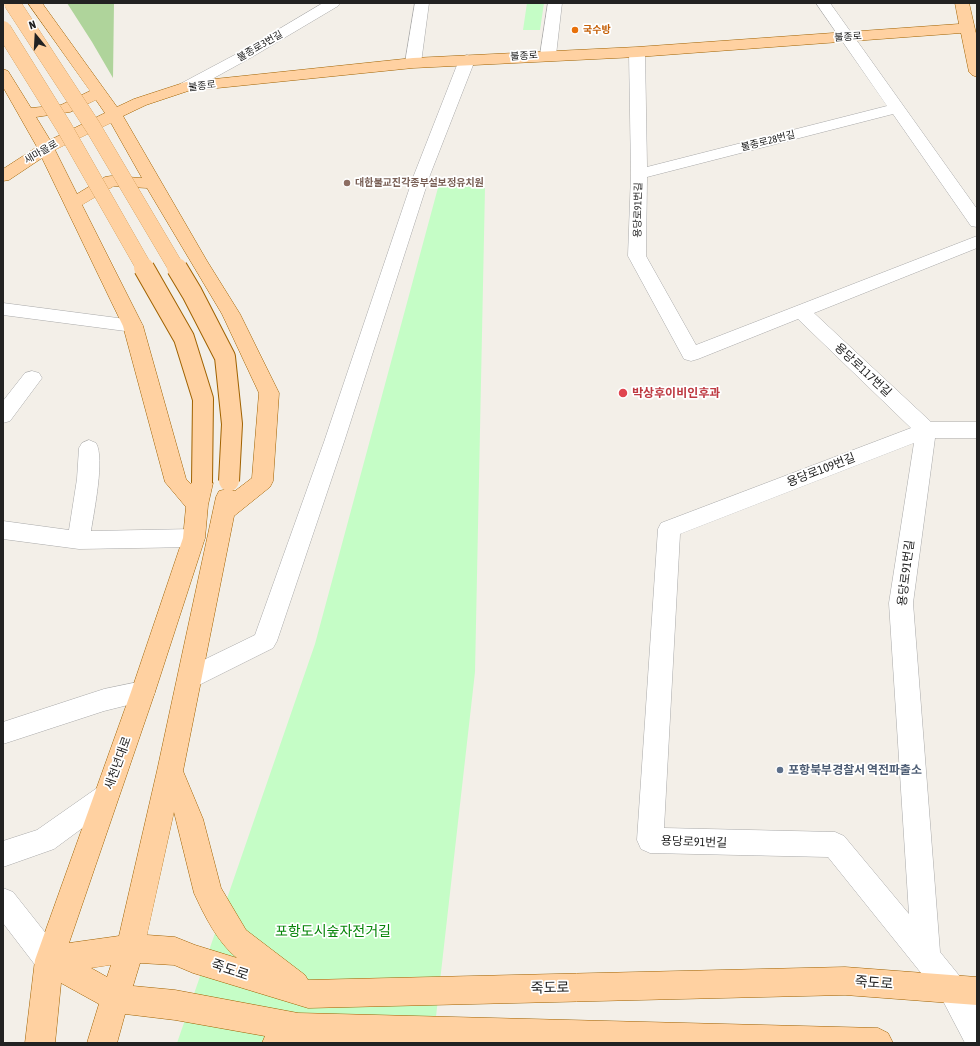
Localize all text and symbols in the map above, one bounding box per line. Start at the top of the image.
north arrow [16,16,56,56]
text: N [27,18,37,31]
place label: 국수방 [583,24,611,36]
marker: 국수방 [570,25,580,35]
street label: 불종로3번길 [235,28,285,64]
street label: 불종로 [834,30,862,44]
street label: 불종로 [510,49,538,63]
street label: 불종로 [188,78,216,94]
street label: 불종로28번길 [740,128,796,154]
street label: 새마을로 [22,138,60,166]
place label: 대한불교진각종부설보정유치원 [355,177,484,189]
marker: 대한불교진각종부설보정유치원 [342,178,352,188]
street label: 용당로91번길 [632,182,644,238]
street label: 용당로117번길 [832,340,894,400]
place label: 박상후이비인후과 [632,386,720,400]
marker: 박상후이비인후과 [617,387,629,399]
street label: 용당로109번길 [785,450,857,490]
street label: 용당로91번길 [895,539,917,607]
street label: 새천년대로 [102,735,134,791]
place label: 포항북부경찰서 역전파출소 [788,763,922,777]
marker: 포항북부경찰서 역전파출소 [775,765,785,775]
street label: 용당로91번길 [661,834,727,850]
park label: 포항도시숲자전거길 [275,924,391,940]
street label: 죽도로 [209,956,251,984]
street label: 죽도로 [854,973,894,993]
street label: 죽도로 [531,979,569,997]

